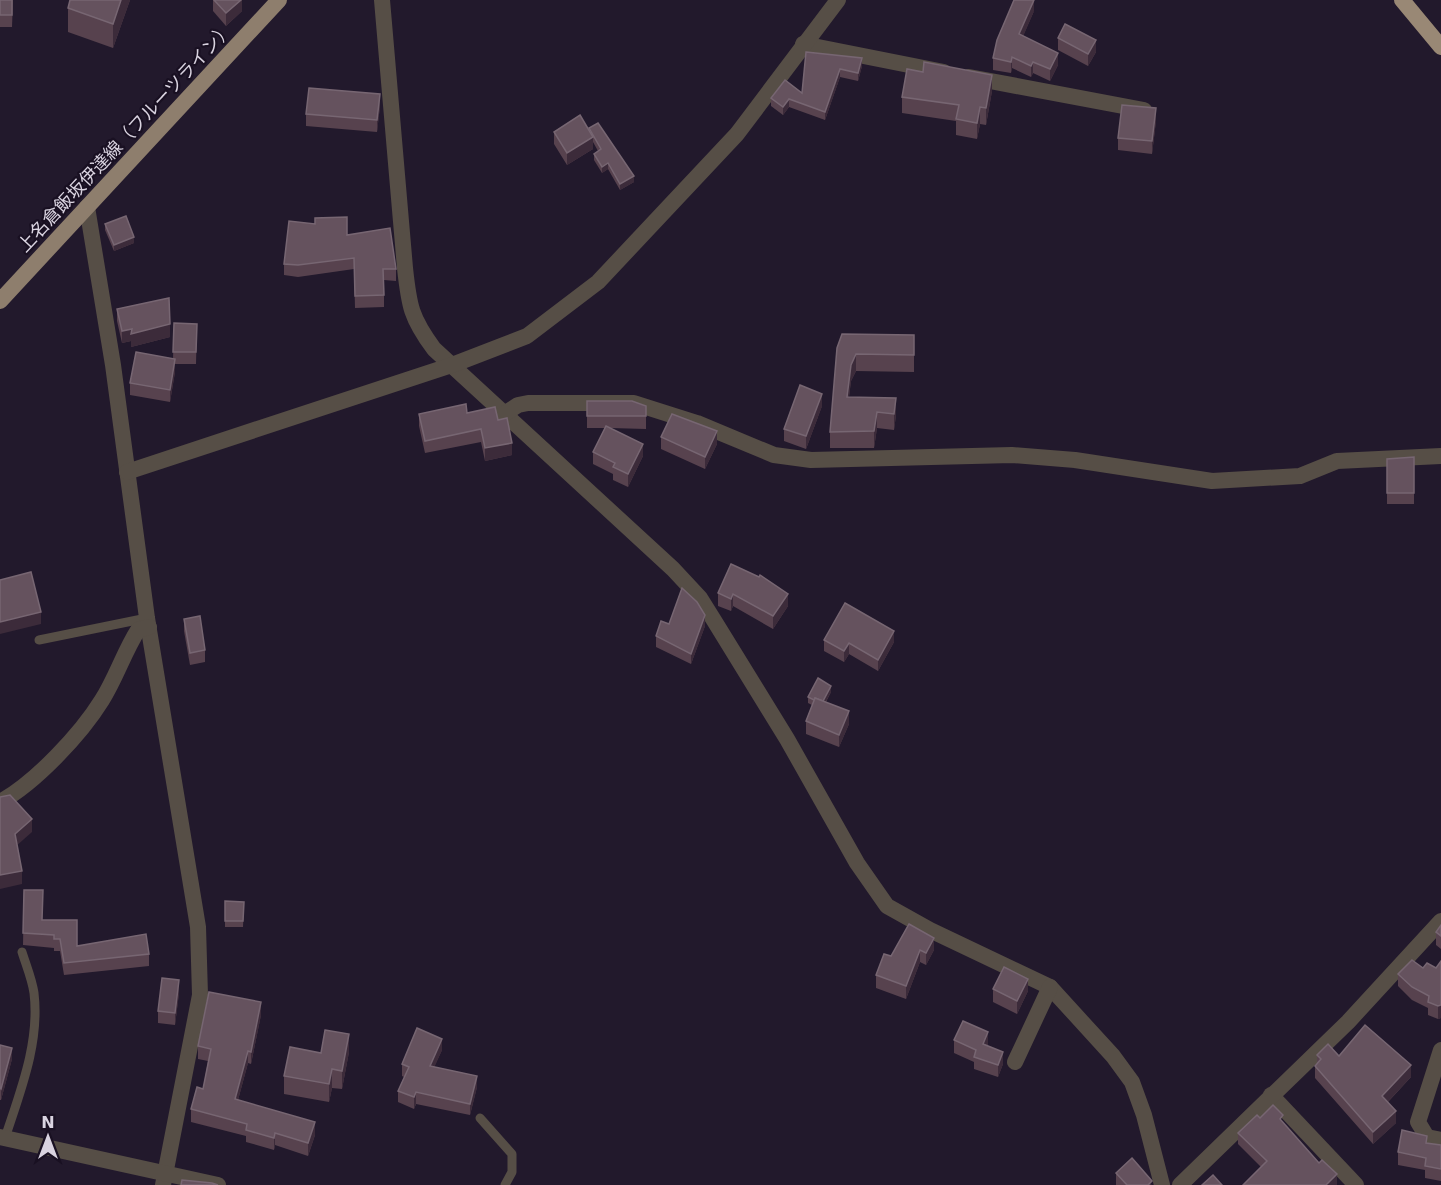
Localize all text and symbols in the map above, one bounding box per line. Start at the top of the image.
street label: 上名倉飯坂伊達線（フルーツライン） [13,18,237,256]
north arrow [18,1107,78,1167]
text: N [41,1113,55,1132]

